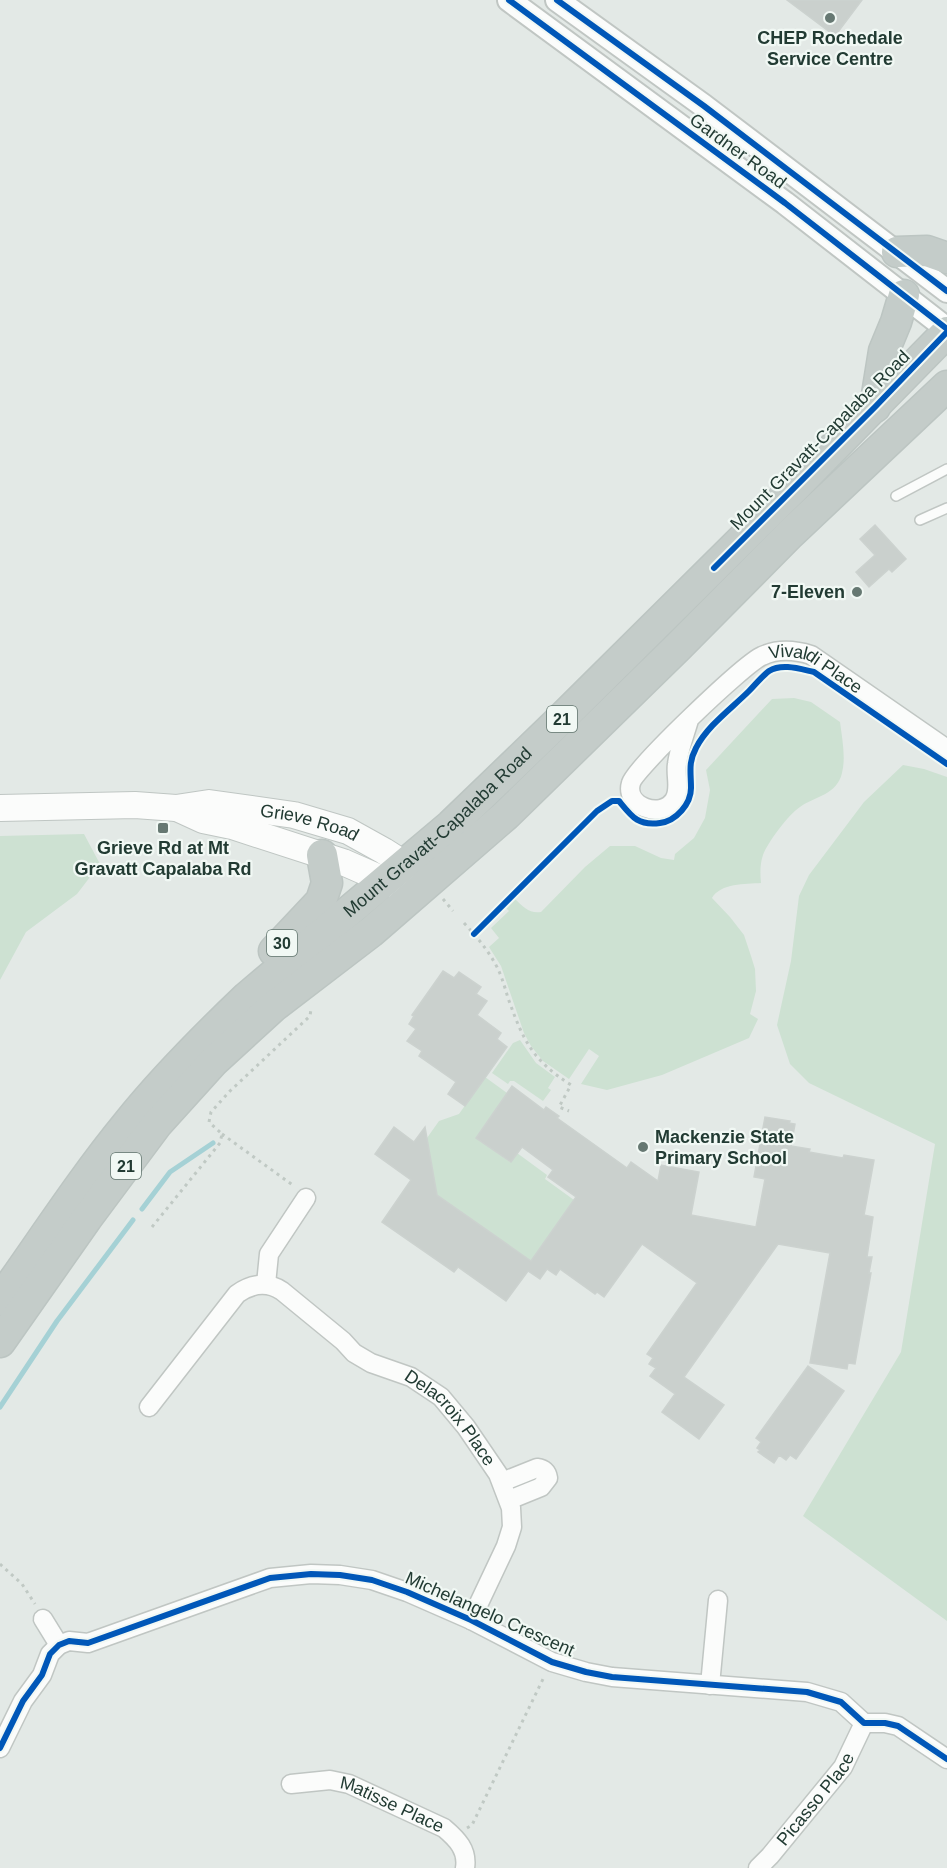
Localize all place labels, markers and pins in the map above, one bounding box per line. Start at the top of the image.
marker: CHEP Rochedale Service Centre [823,11,837,25]
place label: CHEP Rochedale Service Centre [757,28,903,69]
place label: 7-Eleven [771,582,845,602]
marker: 7-Eleven [850,585,864,599]
marker: Grieve Rd at Mt Gravatt Capalaba Rd [156,821,170,835]
place label: Grieve Rd at Mt Gravatt Capalaba Rd [74,838,252,879]
place label: Mackenzie State Primary School [655,1127,794,1168]
marker: Mackenzie State Primary School [636,1140,650,1154]

